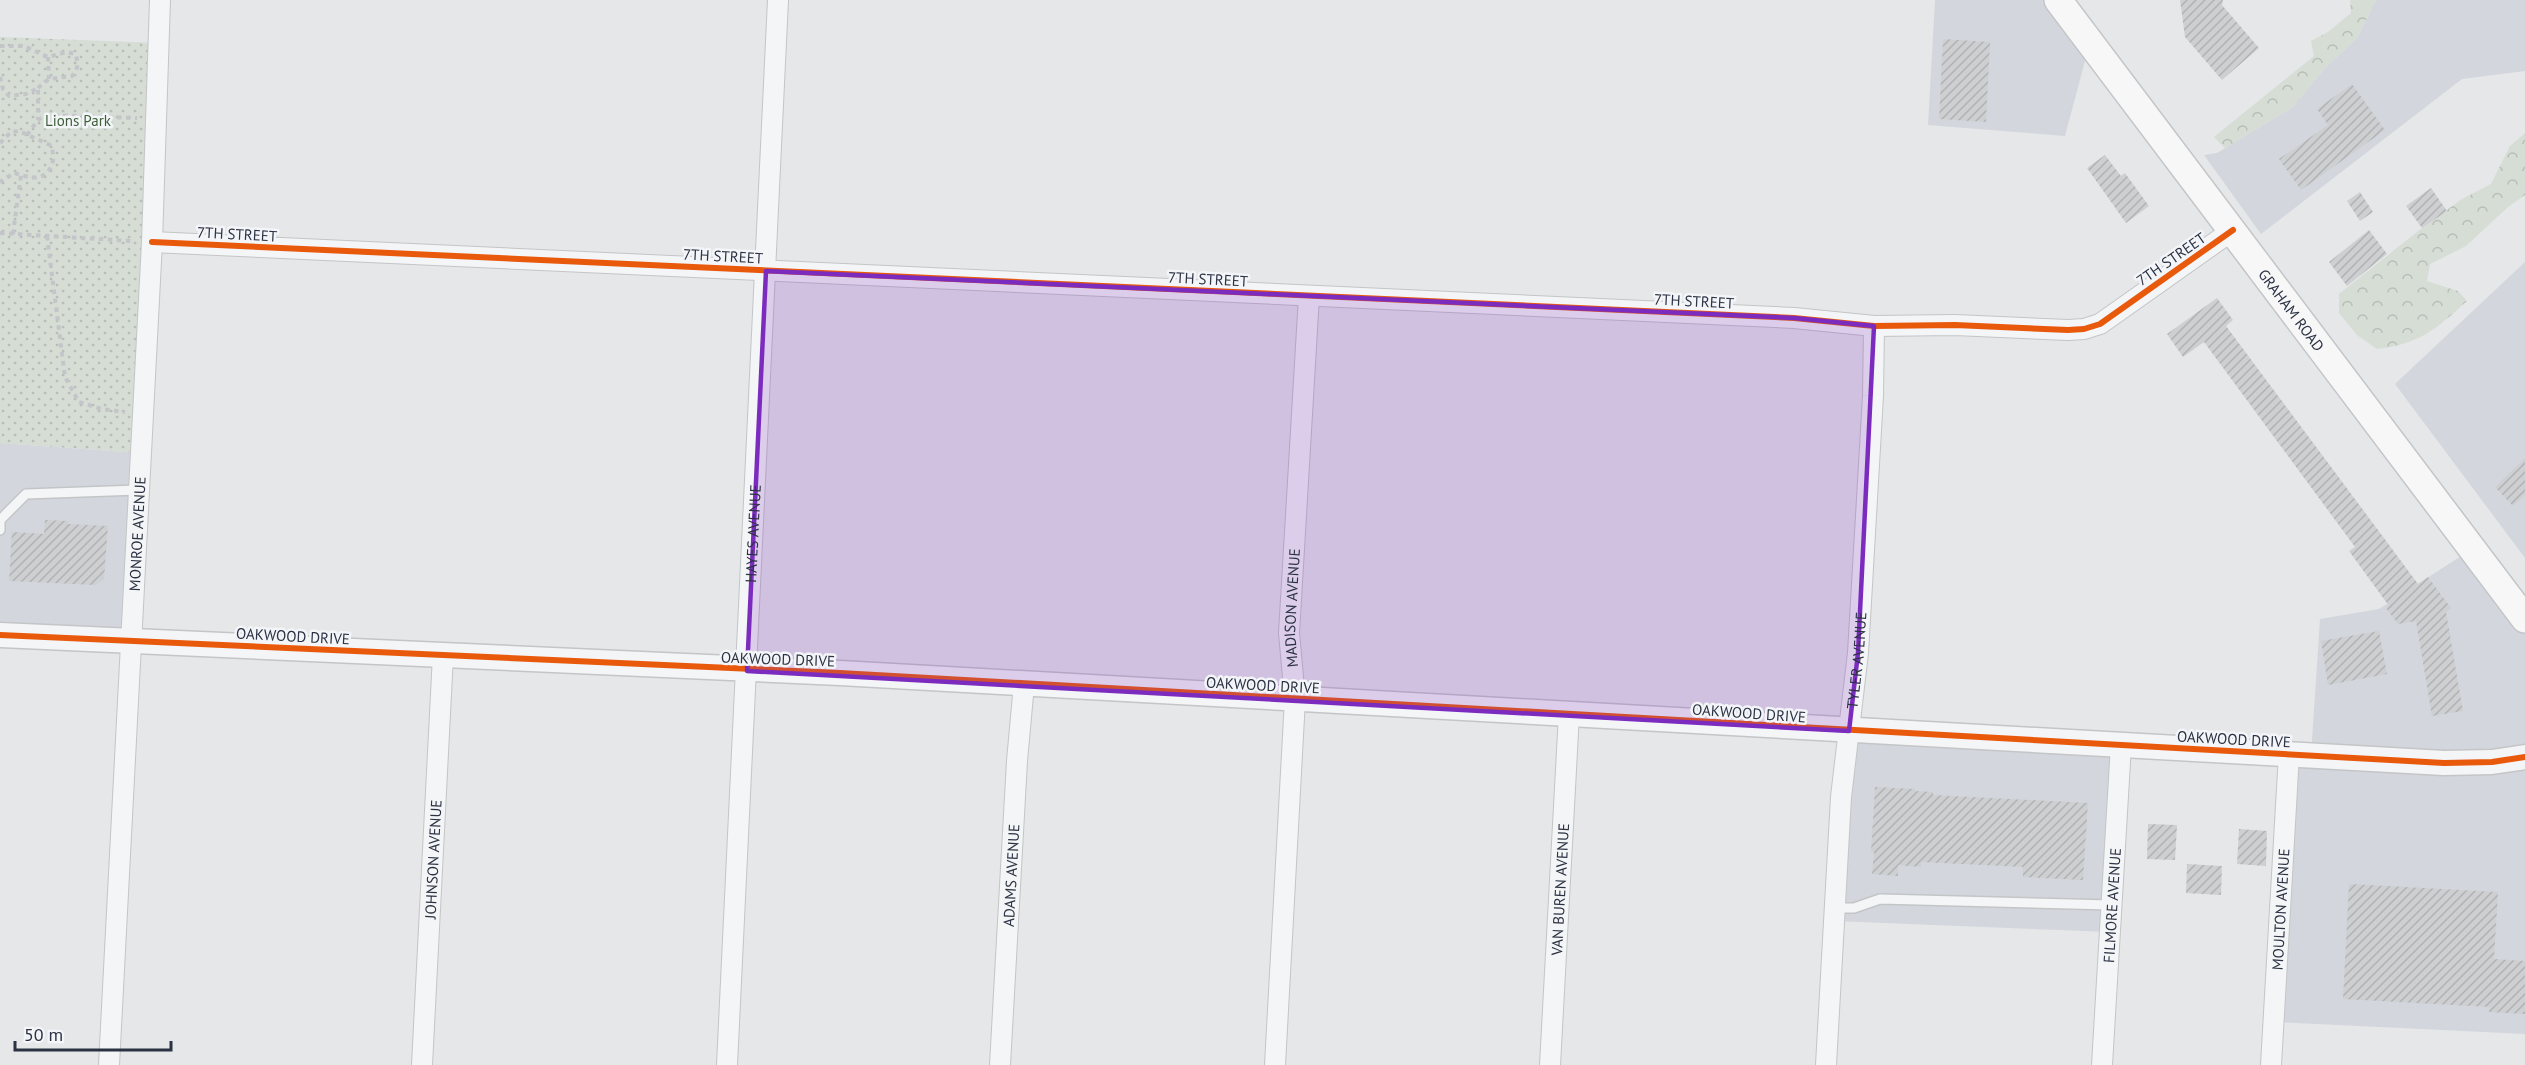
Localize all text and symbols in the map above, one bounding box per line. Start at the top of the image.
park label: Lions Park [45,111,112,130]
street label: 7TH STREET [196,222,278,246]
street label: 7TH STREET [2133,228,2210,290]
street label: 7TH STREET [682,244,764,268]
street label: GRAHAM ROAD [2255,265,2329,355]
street label: 7TH STREET [1167,267,1249,291]
street label: 7TH STREET [1653,289,1735,313]
street label: MONROE AVENUE [124,476,149,592]
street label: HAYES AVENUE [741,484,764,583]
street label: MADISON AVENUE [1280,548,1304,668]
street label: TYLER AVENUE [1842,611,1870,710]
street label: OAKWOOD DRIVE [236,624,350,648]
street label: OAKWOOD DRIVE [721,648,835,670]
street label: OAKWOOD DRIVE [1206,673,1320,697]
street label: OAKWOOD DRIVE [1692,700,1806,726]
street label: OAKWOOD DRIVE [2177,727,2291,751]
street label: JOHNSON AVENUE [420,799,445,920]
street label: ADAMS AVENUE [998,823,1023,927]
street label: VAN BUREN AVENUE [1546,823,1573,957]
street label: FILMORE AVENUE [2099,847,2124,963]
street label: MOULTON AVENUE [2267,848,2293,971]
scale bar [15,1014,171,1052]
text: 50 m [24,1023,63,1046]

